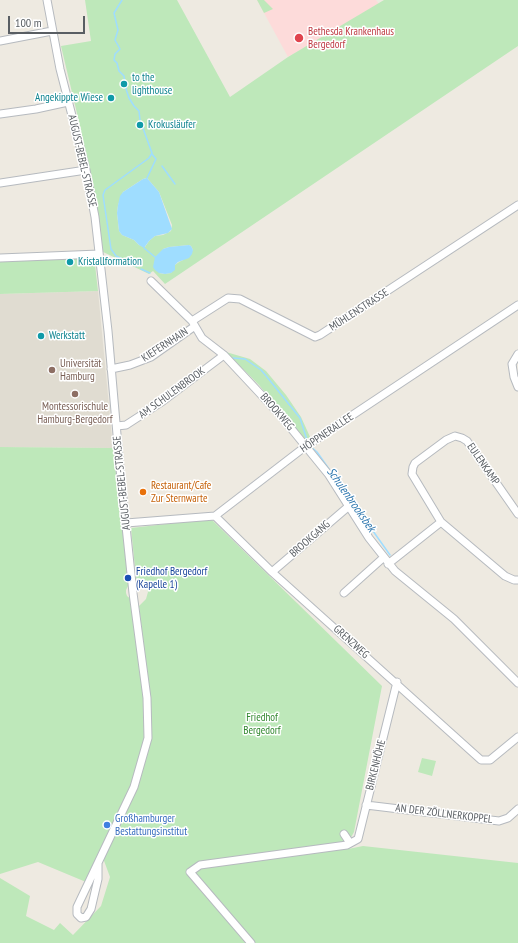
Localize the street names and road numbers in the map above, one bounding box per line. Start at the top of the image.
street label: AUGUST-BEBEL-STRASSE [65,113,99,209]
street label: MÜHLENSTRASSE [327,286,391,334]
street label: KIEFERNHAIN [139,325,191,365]
street label: AM SCHULENBROOK [136,365,208,421]
street label: BROOKWEG [257,391,297,433]
street label: HÖPPNERALLEE [298,410,356,456]
street label: AUGUST-BEBEL-STRASSE [110,435,134,531]
street label: EULENKAMP [464,441,502,487]
street label: BROOKGANG [287,518,333,560]
street label: GRENZWEG [330,623,372,661]
street label: BIRKENHÖHE [363,738,389,792]
street label: AN DER ZÖLLNERKOPPEL [395,801,493,827]

